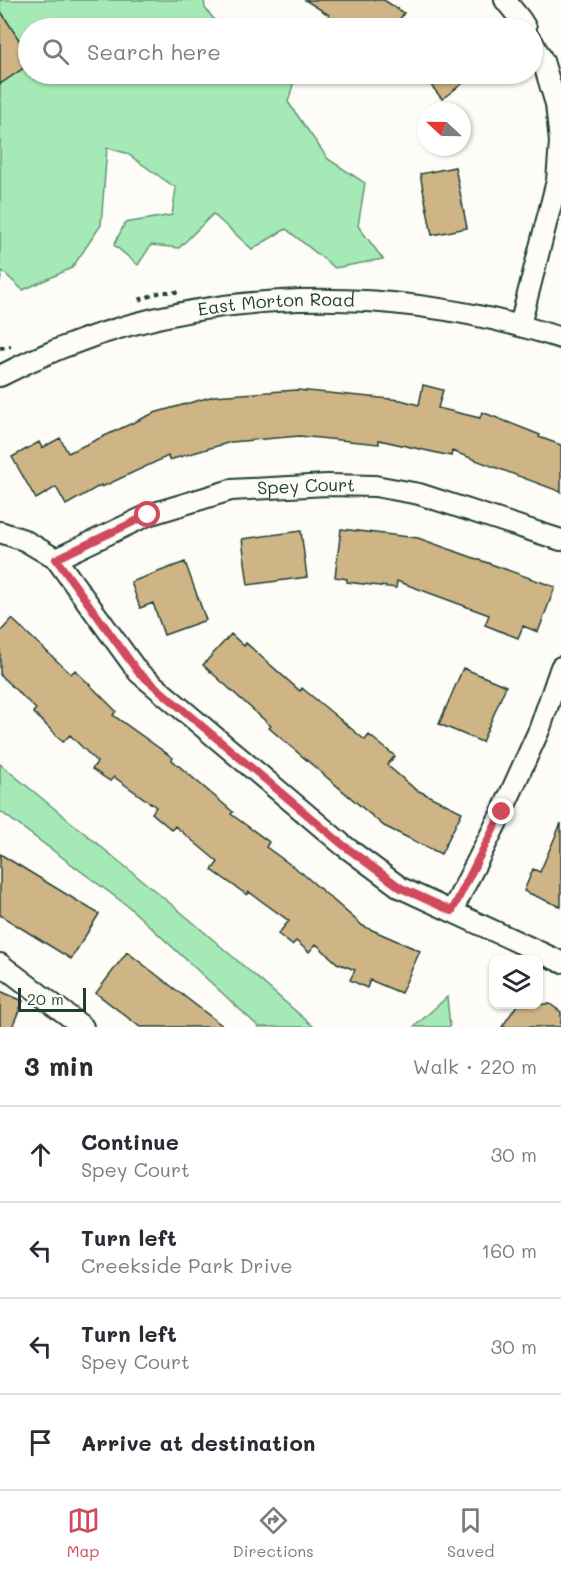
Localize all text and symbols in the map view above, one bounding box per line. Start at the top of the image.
search box [18,18,543,84]
icon: search [39,35,72,68]
text: Search here [87,37,221,66]
north arrow [417,102,471,156]
street label: East Morton Road [196,287,355,321]
street label: Spey Court [257,472,355,500]
route start [134,501,160,527]
route end [488,798,514,824]
map controls [489,955,543,1009]
button: layers [489,955,543,1009]
scale bar [18,985,86,1013]
text: 20 m [27,988,64,1009]
text: 3 min [24,1049,93,1083]
text: Walk · 220 m [413,1053,537,1079]
text: Continue [81,1127,179,1156]
icon: ahead [24,1138,57,1171]
text: 30 m [491,1141,537,1167]
text: Spey Court [81,1156,190,1182]
text: Turn left [81,1223,177,1252]
icon: left [24,1234,57,1267]
text: 160 m [481,1237,537,1263]
text: Creekside Park Drive [81,1252,293,1278]
text: Turn left [81,1319,177,1348]
icon: left [24,1330,57,1363]
text: 30 m [491,1333,537,1359]
text: Spey Court [81,1348,190,1374]
icon: arrive [24,1426,57,1459]
text: Arrive at destination [81,1428,316,1457]
tab: Map [67,1504,100,1561]
tab: Directions [233,1504,314,1561]
tab: Saved [447,1504,494,1561]

